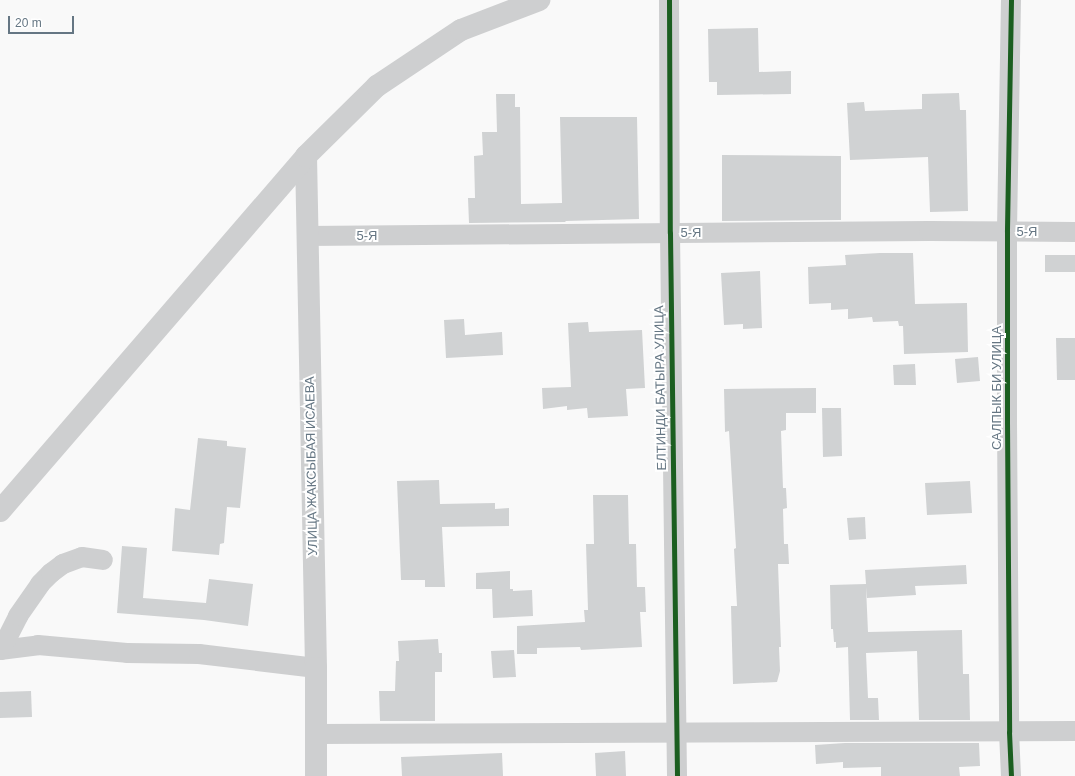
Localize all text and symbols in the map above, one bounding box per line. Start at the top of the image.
scale bar [10,8,76,34]
text: 20 m [15,16,42,30]
street label: 5-Я [1017,224,1037,240]
street label: 5-Я [681,225,701,241]
street label: 5-Я [357,228,377,244]
street label: ЕЛТИНДИ БАТЫРА УЛИЦА [652,305,670,471]
street label: САЛПЫК БИ УЛИЦА [989,326,1005,450]
street label: УЛИЦА ЖАКСЫБАЯ ИСАЕВА [303,376,321,556]

